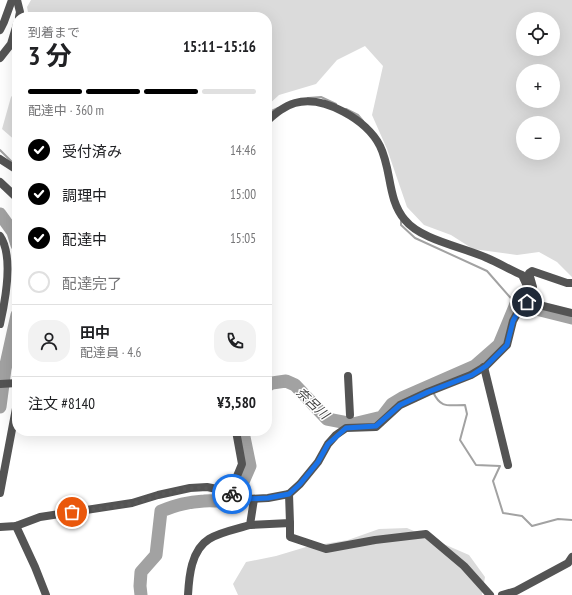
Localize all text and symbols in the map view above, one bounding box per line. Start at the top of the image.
map controls [516,12,560,160]
button: locate [516,12,560,56]
text: 到着まで [28,24,80,41]
text: 15:11–15:16 [183,37,256,56]
text: 3 分 [28,39,72,72]
button: + [516,64,560,108]
text: 配達中 · 360 m [28,102,104,119]
button: − [516,116,560,160]
icon: check [28,139,50,161]
text: 受付済み [62,142,122,161]
text: 14:46 [230,142,256,159]
icon: check [28,183,50,205]
text: 調理中 [62,186,107,205]
text: 15:00 [230,186,256,203]
icon: check [28,227,50,249]
text: 配達中 [62,230,107,249]
text: 15:05 [230,230,256,247]
text: 配達完了 [62,274,122,293]
pin [510,285,544,319]
icon: home [516,291,538,313]
button: person [28,320,70,362]
button: phone [214,320,256,362]
text: 田中 [80,323,110,342]
text: 配達員 · 4.6 [80,344,141,361]
water label: 奈呂川 [293,384,334,424]
text: ¥3,580 [217,393,256,412]
text: 注文 #8140 [28,394,95,413]
courier [212,474,252,514]
icon: bike [221,483,243,505]
pin [55,495,89,529]
icon: bag [61,501,83,523]

